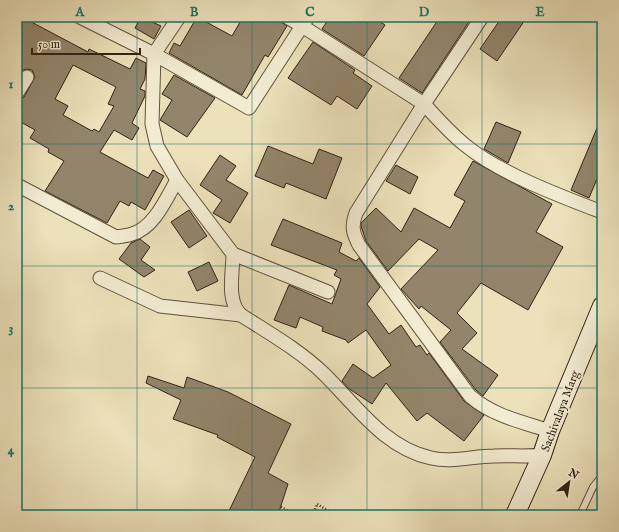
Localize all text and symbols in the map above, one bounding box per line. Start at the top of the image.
text: A [75,4,86,21]
text: B [190,4,199,21]
text: C [305,4,315,21]
text: D [419,4,430,21]
text: E [535,4,545,21]
scale bar [32,30,140,56]
text: 50 m [38,37,60,52]
text: 1 [9,76,14,93]
text: 2 [8,198,14,215]
text: 3 [9,320,14,337]
street label: Sachivalaya Marg [538,368,583,454]
text: 4 [8,442,15,459]
north arrow [549,462,589,502]
text: N [565,465,582,483]

